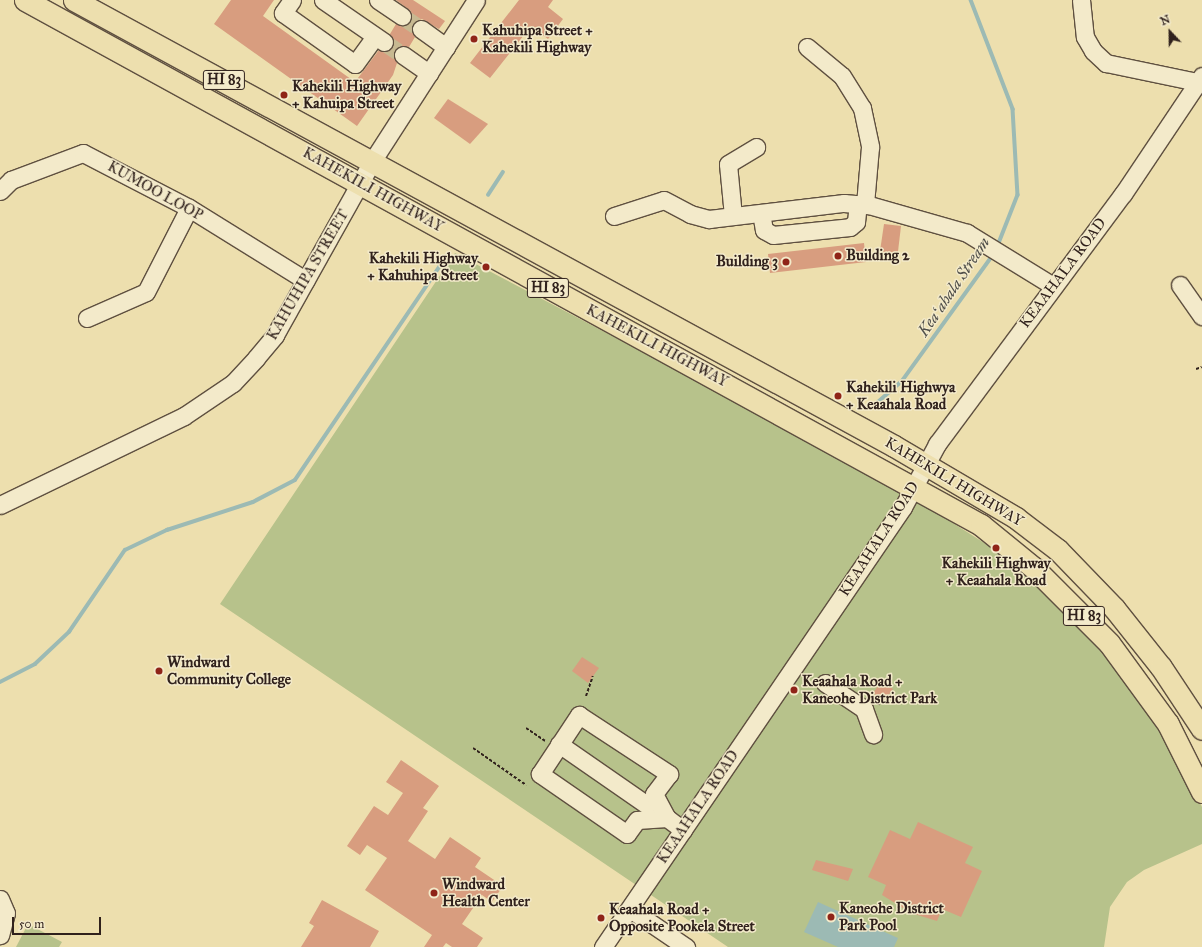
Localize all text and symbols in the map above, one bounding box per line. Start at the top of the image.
north arrow [1150,12,1190,52]
text: N [1159,13,1172,28]
place label: Kahuhipa Street + Kahekili Highway [482,21,593,56]
marker: Kahuhipa Street + Kahekili Highway [469,34,479,44]
road number: HI 83 [202,68,246,92]
place label: Kahekili Highway + Kahuipa Street [292,77,401,112]
marker: Kahekili Highway + Kahuipa Street [279,90,289,100]
street label: KAHEKILI HIGHWAY [299,144,447,236]
street label: KUMOO LOOP [104,157,206,225]
street label: KAHUHIPA STREET [263,207,353,343]
street label: KEAAHALA ROAD [1016,214,1110,332]
water label: Keaʻahala Stream [914,234,994,340]
place label: Building 2 [846,247,909,265]
place label: Kahekili Highway + Kahuhipa Street [367,249,478,284]
marker: Building 2 [833,251,843,261]
place label: Building 3 [716,253,778,271]
marker: Building 3 [781,257,791,267]
marker: Kahekili Highway + Kahuhipa Street [481,262,491,272]
road number: HI 83 [526,276,570,300]
street label: KAHEKILI HIGHWAY [583,301,731,391]
place label: Kahekili Highwya + Keaahala Road [846,378,955,413]
marker: Kahekili Highwya + Keaahala Road [833,391,843,401]
street label: KAHEKILI HIGHWAY [882,434,1026,530]
street label: KEAAHALA ROAD [835,478,923,600]
marker: Kahekili Highway + Keaahala Road [991,543,1001,553]
place label: Kahekili Highway + Keaahala Road [941,554,1051,589]
road number: HI 83 [1062,604,1106,628]
place label: Windward Community College [167,653,291,688]
marker: Windward Community College [154,666,164,676]
place label: Keaahala Road + Kaneohe District Park [802,672,937,707]
marker: Keaahala Road + Kaneohe District Park [789,685,799,695]
street label: KEAAHALA ROAD [653,747,743,867]
place label: Windward Health Center [442,875,530,910]
marker: Windward Health Center [429,888,439,898]
place label: Kaneohe District Park Pool [839,899,944,934]
place label: Keaahala Road + Opposite Pookela Street [609,900,755,935]
scale bar [14,909,103,935]
marker: Kaneohe District Park Pool [826,912,836,922]
marker: Keaahala Road + Opposite Pookela Street [596,913,606,923]
text: 50 m [19,917,44,931]

